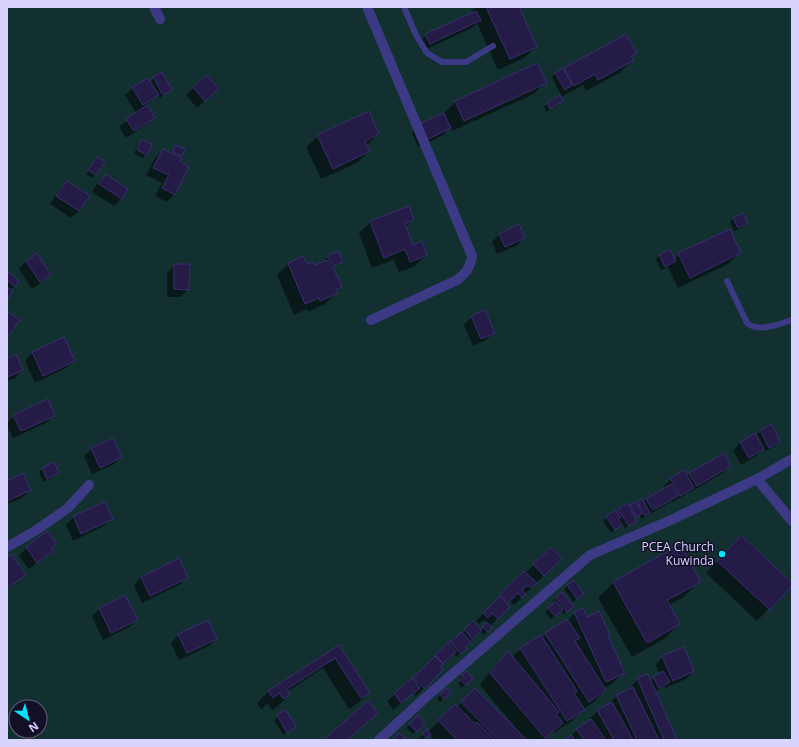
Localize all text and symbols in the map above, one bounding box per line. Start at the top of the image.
place label: PCEA Church Kuwinda [642,538,714,569]
marker: PCEA Church Kuwinda [717,549,727,559]
north arrow [8,699,48,739]
text: N [26,719,42,736]

